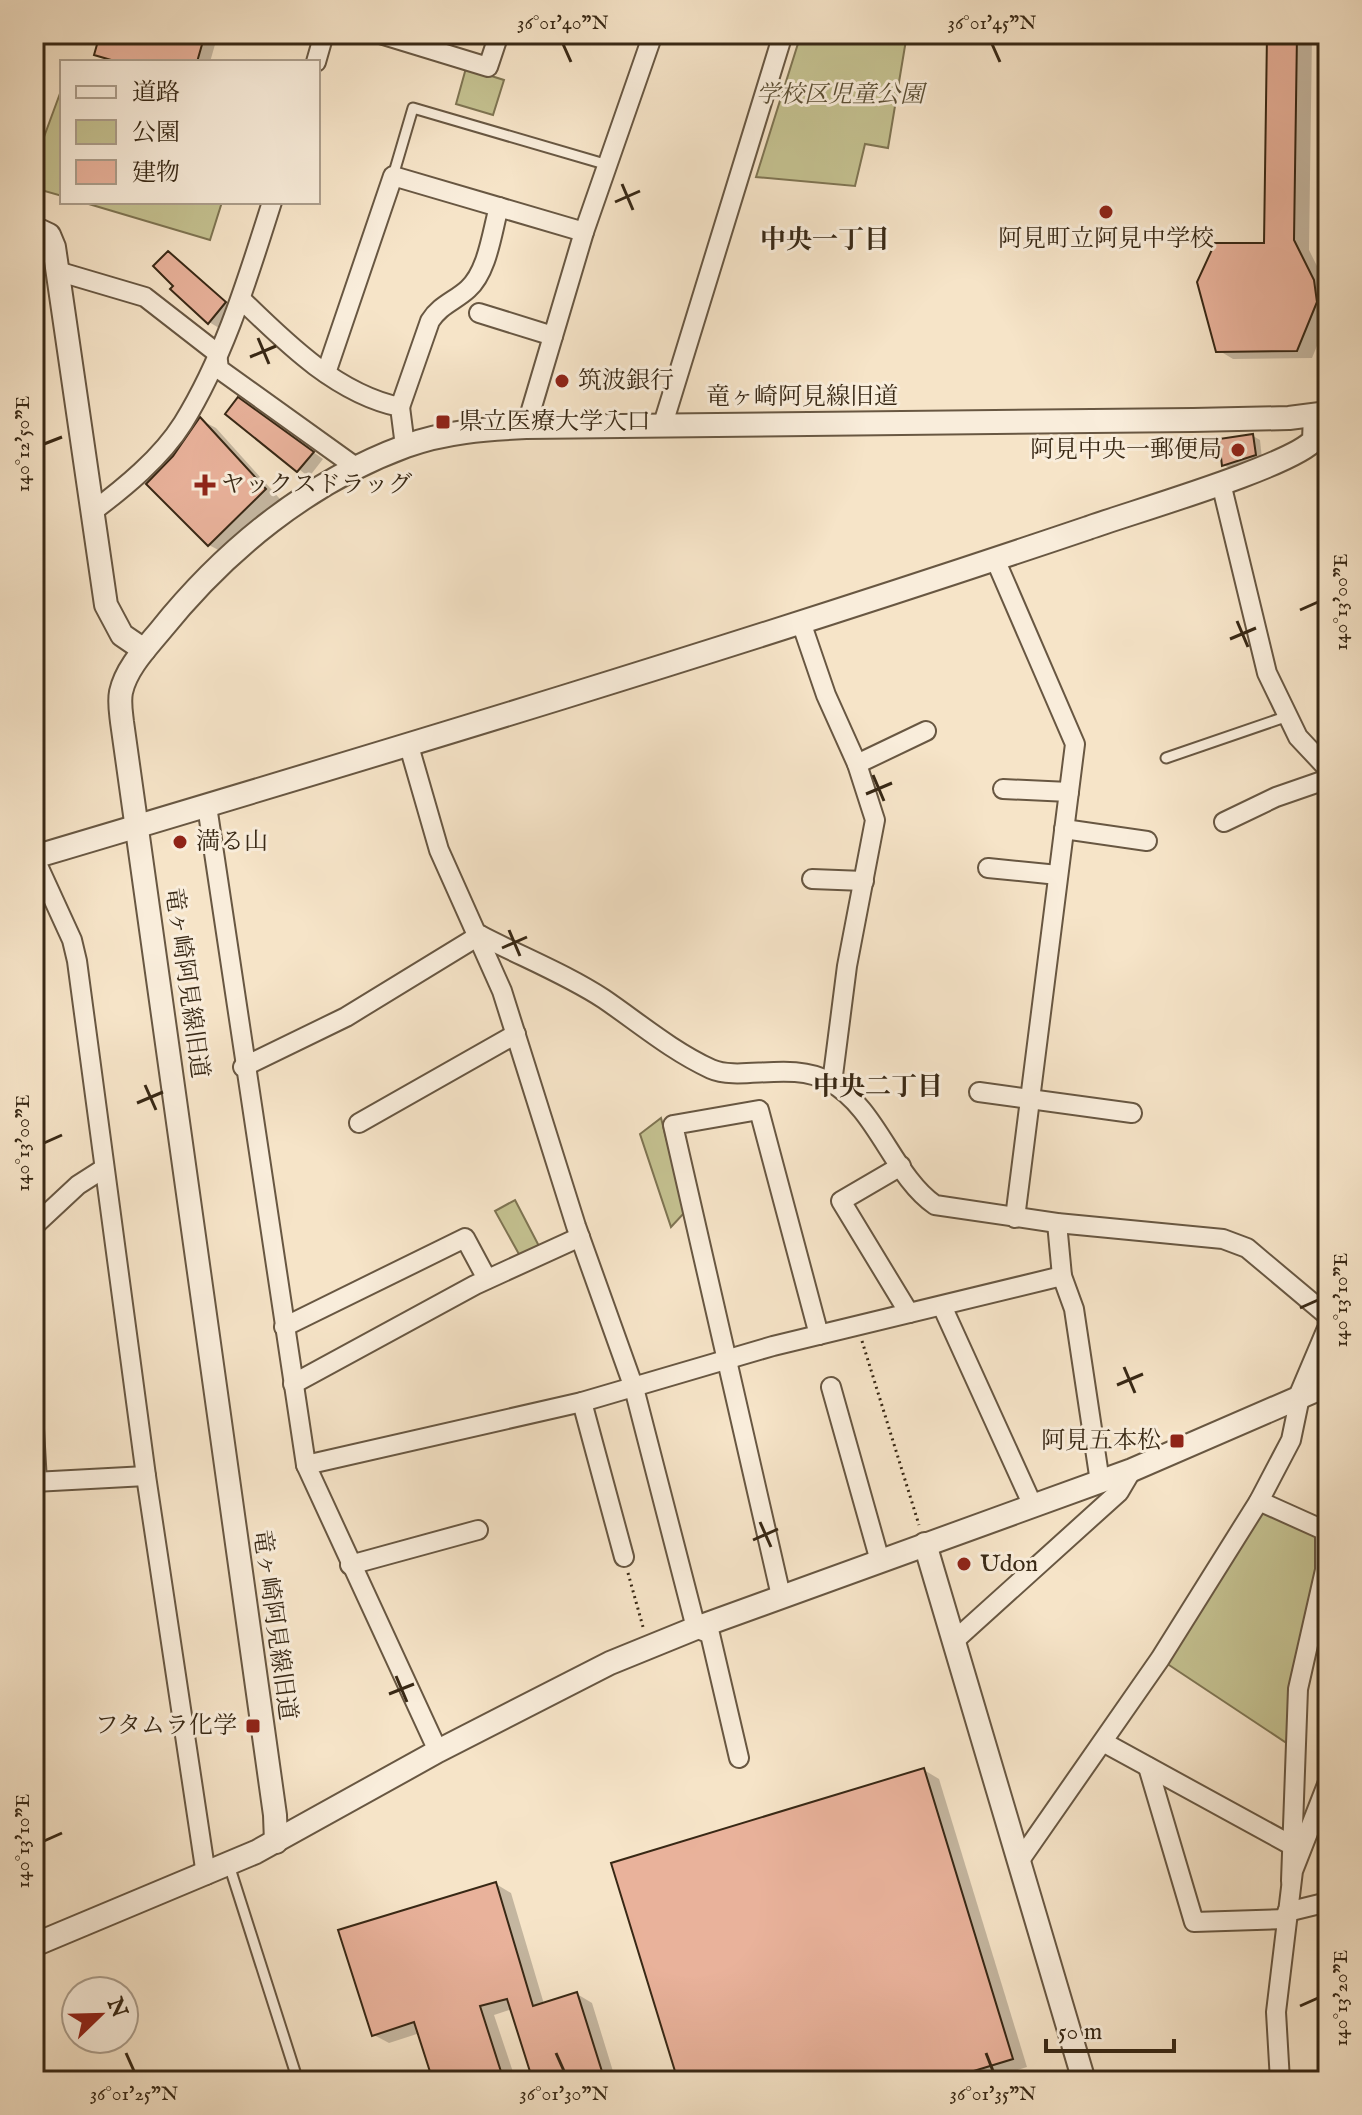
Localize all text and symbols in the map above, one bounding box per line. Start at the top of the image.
text: 36°01'40"N [517,11,609,36]
text: 36°01'45"N [947,11,1037,36]
legend [60,60,320,204]
text: 道路 [132,78,180,109]
park label: 学校区児童公園 [756,80,928,111]
text: 公園 [132,118,180,149]
text: 建物 [132,158,180,189]
marker: 阿見町立阿見中学校 [1097,203,1115,221]
district label: 中央一丁目 [760,224,890,257]
place label: 阿見町立阿見中学校 [998,224,1214,255]
place label: 筑波銀行 [578,366,674,397]
marker: 筑波銀行 [553,372,571,390]
street label: 竜ヶ崎阿見線旧道 [706,382,898,413]
text: 140°12'50"E [11,396,36,492]
place label: 県立医療大学入口 [459,407,651,438]
marker: 県立医療大学入口 [434,413,452,431]
place label: 阿見中央一郵便局 [1030,435,1222,466]
marker: 阿見中央一郵便局 [1229,441,1247,459]
place label: ヤックスドラッグ [221,470,412,501]
marker: ヤックスドラッグ [196,476,214,494]
text: 140°13'00"E [1329,553,1354,651]
place label: 満る山 [196,827,268,858]
marker: 満る山 [171,833,189,851]
street label: 竜ヶ崎阿見線旧道 [157,886,215,1080]
district label: 中央二丁目 [813,1071,943,1104]
text: 140°13'00"E [11,1094,36,1192]
text: 140°13'10"E [1329,1252,1354,1347]
place label: 阿見五本松 [1041,1426,1161,1457]
marker: 阿見五本松 [1168,1432,1186,1450]
street label: 竜ヶ崎阿見線旧道 [245,1528,303,1722]
place label: Udon [980,1549,1038,1580]
marker: Udon [955,1555,973,1573]
place label: フタムラ化学 [95,1711,237,1742]
marker: フタムラ化学 [244,1717,262,1735]
text: 140°13'10"E [11,1793,36,1888]
text: 140°13'20"E [1329,1949,1354,2046]
north arrow [60,1975,140,2055]
text: N [100,1993,133,2022]
scale bar [1046,2003,1174,2053]
text: 50 m [1058,2017,1102,2048]
text: 36°01'25"N [90,2082,178,2107]
text: 36°01'30"N [519,2082,609,2107]
text: 36°01'35"N [950,2082,1036,2107]

